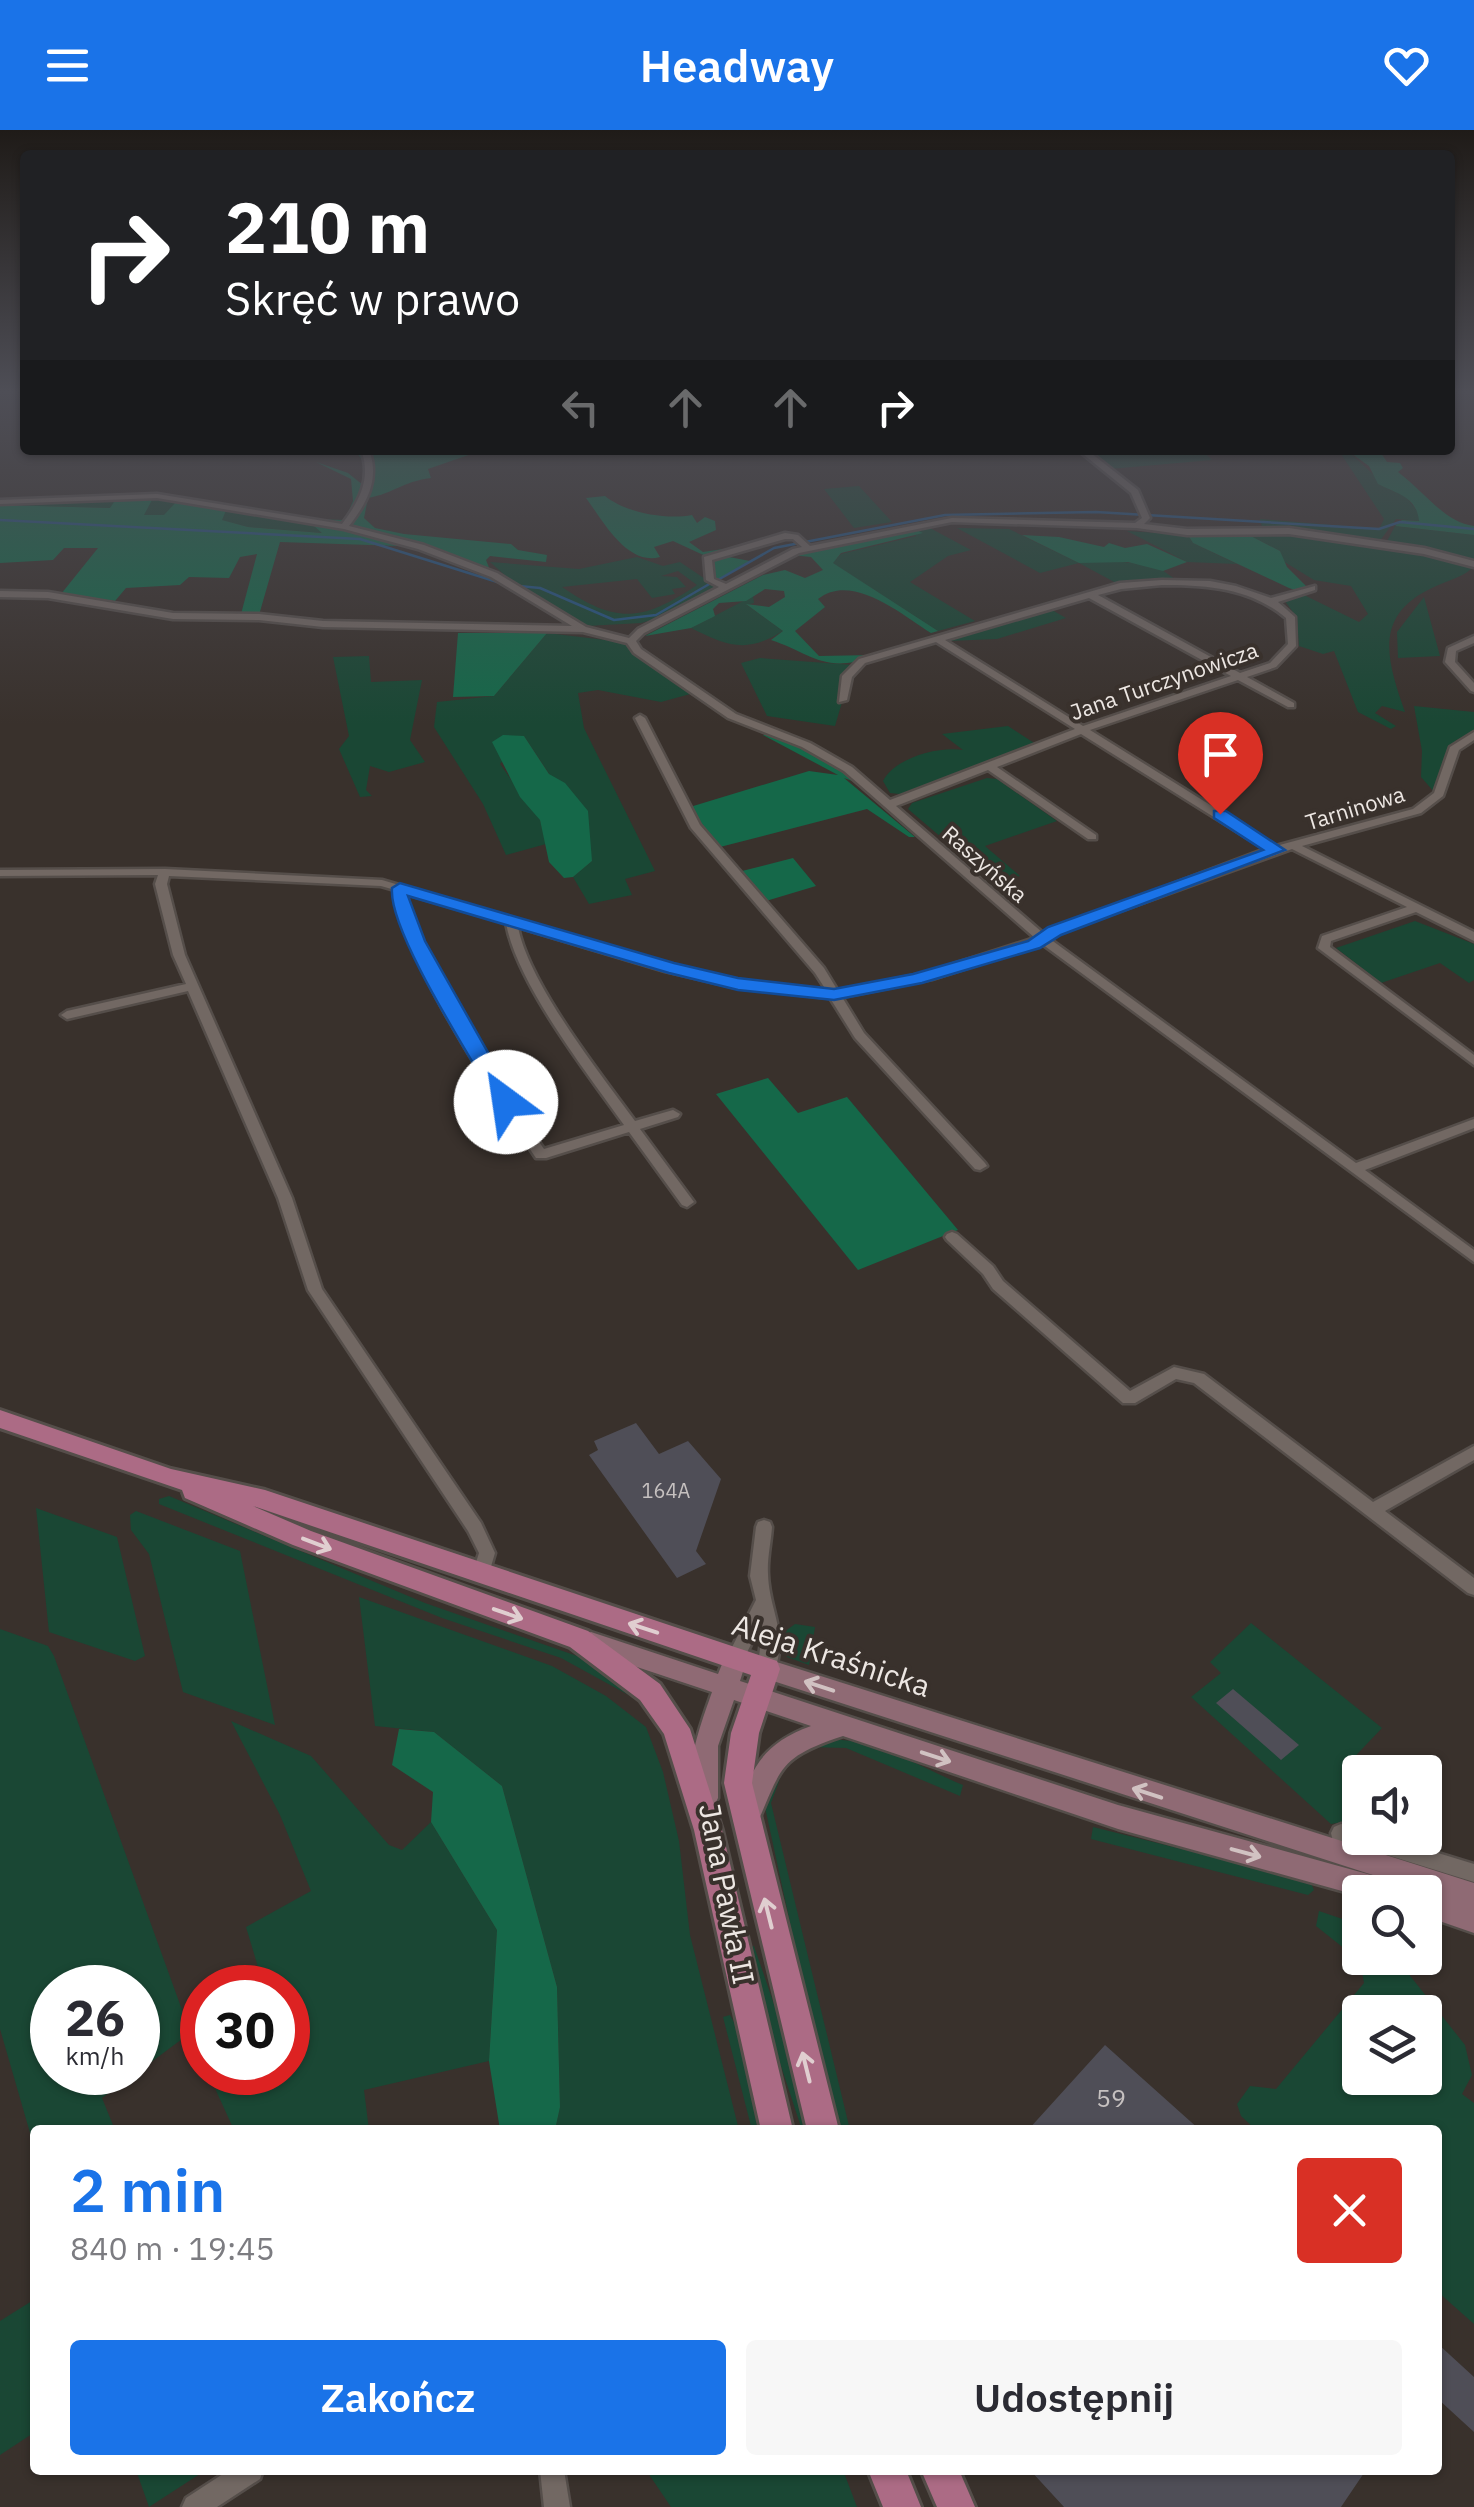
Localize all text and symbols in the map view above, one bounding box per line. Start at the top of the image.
text: Headway [640,36,834,94]
icon: menu [40,38,95,93]
icon: heart [1379,38,1434,93]
text: 210 m [225,181,430,272]
icon: right [60,190,190,320]
text: Skręć w prawo [225,269,520,327]
icon: left [553,380,608,435]
icon: ahead [658,380,713,435]
icon: ahead [763,380,818,435]
icon: right [868,380,923,435]
street label: Jana Turczynowicza [1066,635,1262,726]
pin [1178,712,1263,815]
icon: arrive [1193,727,1248,782]
street label: Tarninowa [1302,779,1408,836]
street label: Raszyńska [937,819,1034,909]
position arrow [454,1050,558,1154]
house number: 164A [642,1477,691,1504]
one-way arrow [302,1536,332,1554]
street label: Aleja Kraśnicka [727,1604,935,1705]
one-way arrow [492,1606,523,1624]
one-way arrow [627,1618,659,1636]
one-way arrow [803,1676,835,1694]
one-way arrow [920,1749,951,1767]
map controls [1342,1755,1442,2095]
button: sound [1342,1755,1442,1855]
one-way arrow [1132,1783,1163,1801]
street label: Jana Pawła II [691,1800,764,1988]
one-way arrow [1230,1845,1261,1864]
button: search [1342,1875,1442,1975]
one-way arrow [758,1898,776,1930]
speed limit sign: 30 [180,1965,310,2095]
text: 26 [65,1985,125,2050]
button: layers [1342,1995,1442,2095]
text: km/h [66,2039,124,2072]
one-way arrow [796,2052,814,2084]
house number: 59 [1096,2081,1126,2114]
text: 2 min [70,2150,225,2229]
button: close [1297,2158,1402,2263]
text: 840 m · 19:45 [70,2227,275,2269]
button: Zakończ [70,2340,726,2455]
button: Udostępnij [746,2340,1402,2455]

